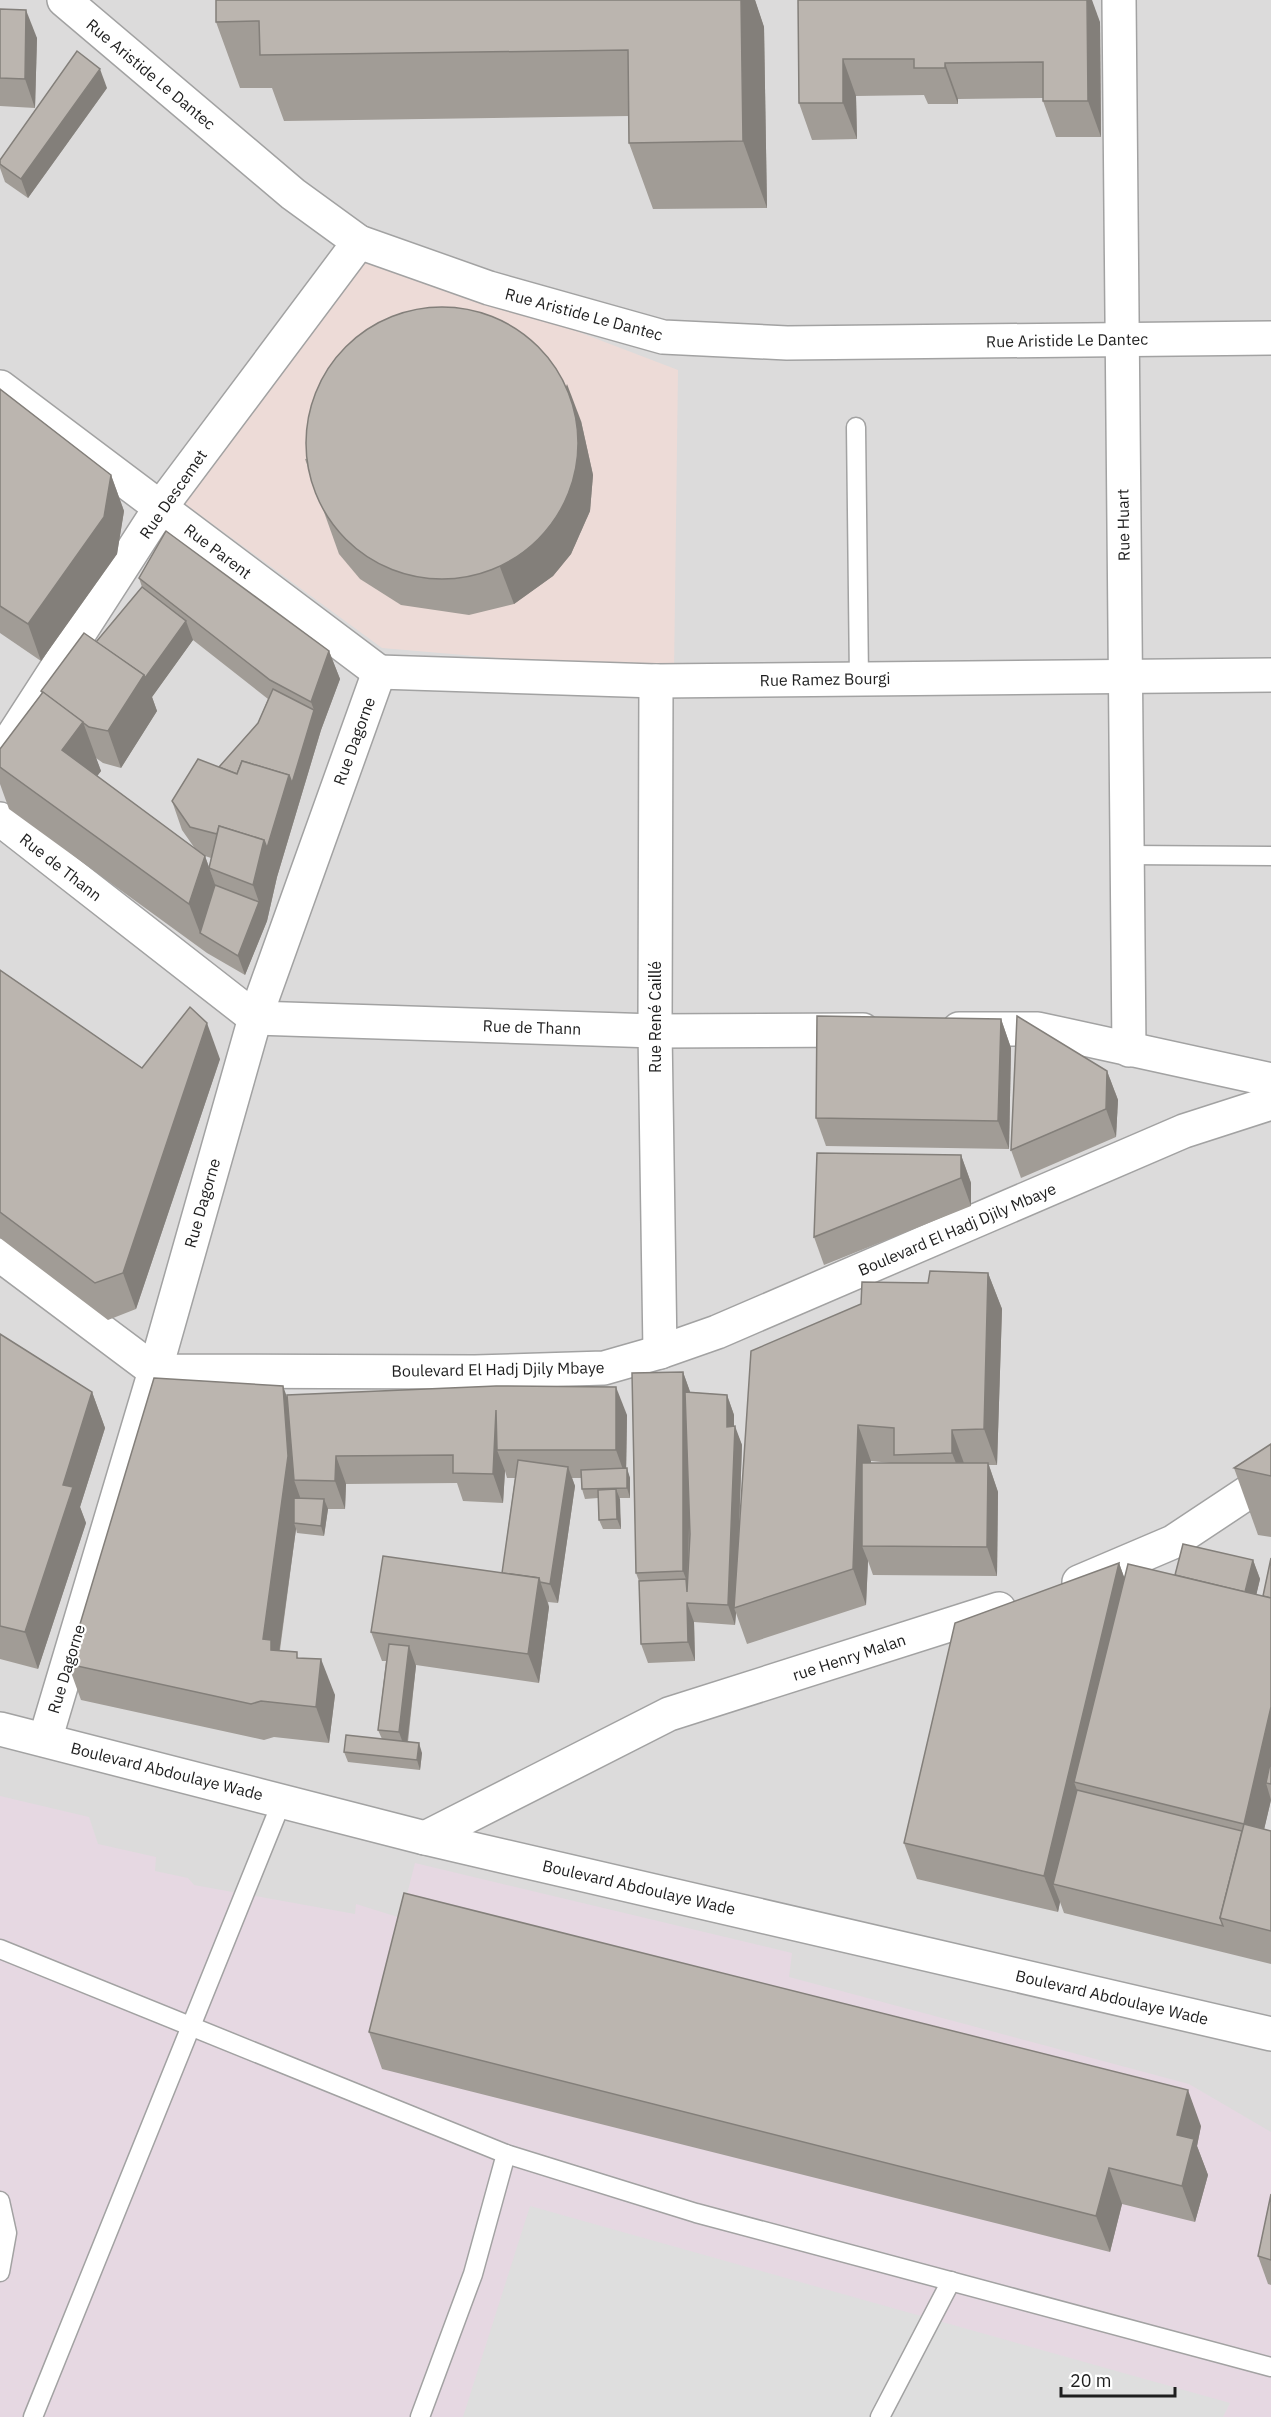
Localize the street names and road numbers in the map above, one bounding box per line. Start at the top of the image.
street label: Rue Aristide Le Dantec [82,14,220,134]
street label: Rue Aristide Le Dantec [503,283,665,345]
street label: Rue Aristide Le Dantec [986,329,1148,351]
street label: Rue Descemet [135,446,211,542]
street label: Rue Huart [1112,489,1134,561]
street label: Rue Parent [180,519,256,583]
street label: Rue Ramez Bourgi [759,668,891,690]
street label: Rue Dagorne [329,694,379,788]
street label: Rue de Thann [16,829,106,905]
street label: Rue René Caillé [645,961,665,1073]
street label: Rue de Thann [482,1015,582,1039]
street label: Rue Dagorne [180,1156,224,1250]
street label: Boulevard El Hadj Djily Mbaye [855,1178,1059,1280]
street label: Boulevard El Hadj Djily Mbaye [391,1357,605,1381]
street label: Rue Dagorne [43,1622,89,1716]
street label: rue Henry Malan [790,1629,908,1685]
street label: Boulevard Abdoulaye Wade [69,1737,265,1805]
street label: Boulevard Abdoulaye Wade [541,1855,738,1919]
street label: Boulevard Abdoulaye Wade [1014,1965,1211,2029]

